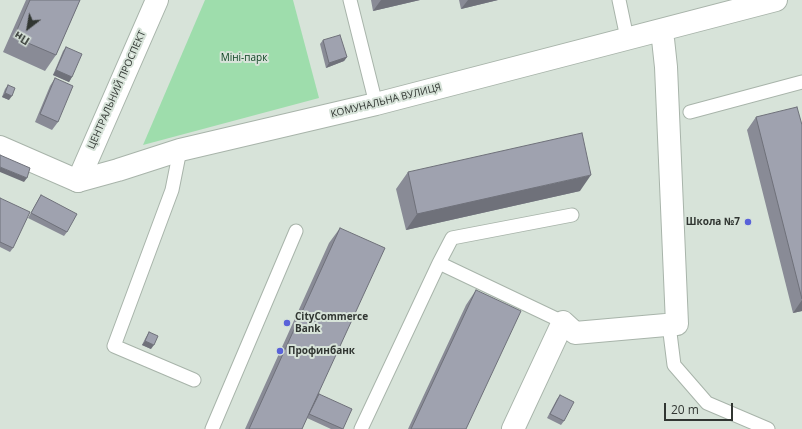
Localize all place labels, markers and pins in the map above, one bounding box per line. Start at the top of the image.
place label: Школа №7 [686,216,740,228]
marker: Школа №7 [743,217,753,227]
place label: CityCommerce Bank [295,311,368,334]
marker: CityCommerce Bank [282,318,292,328]
place label: Профинбанк [288,345,355,357]
marker: Профинбанк [275,346,285,356]

